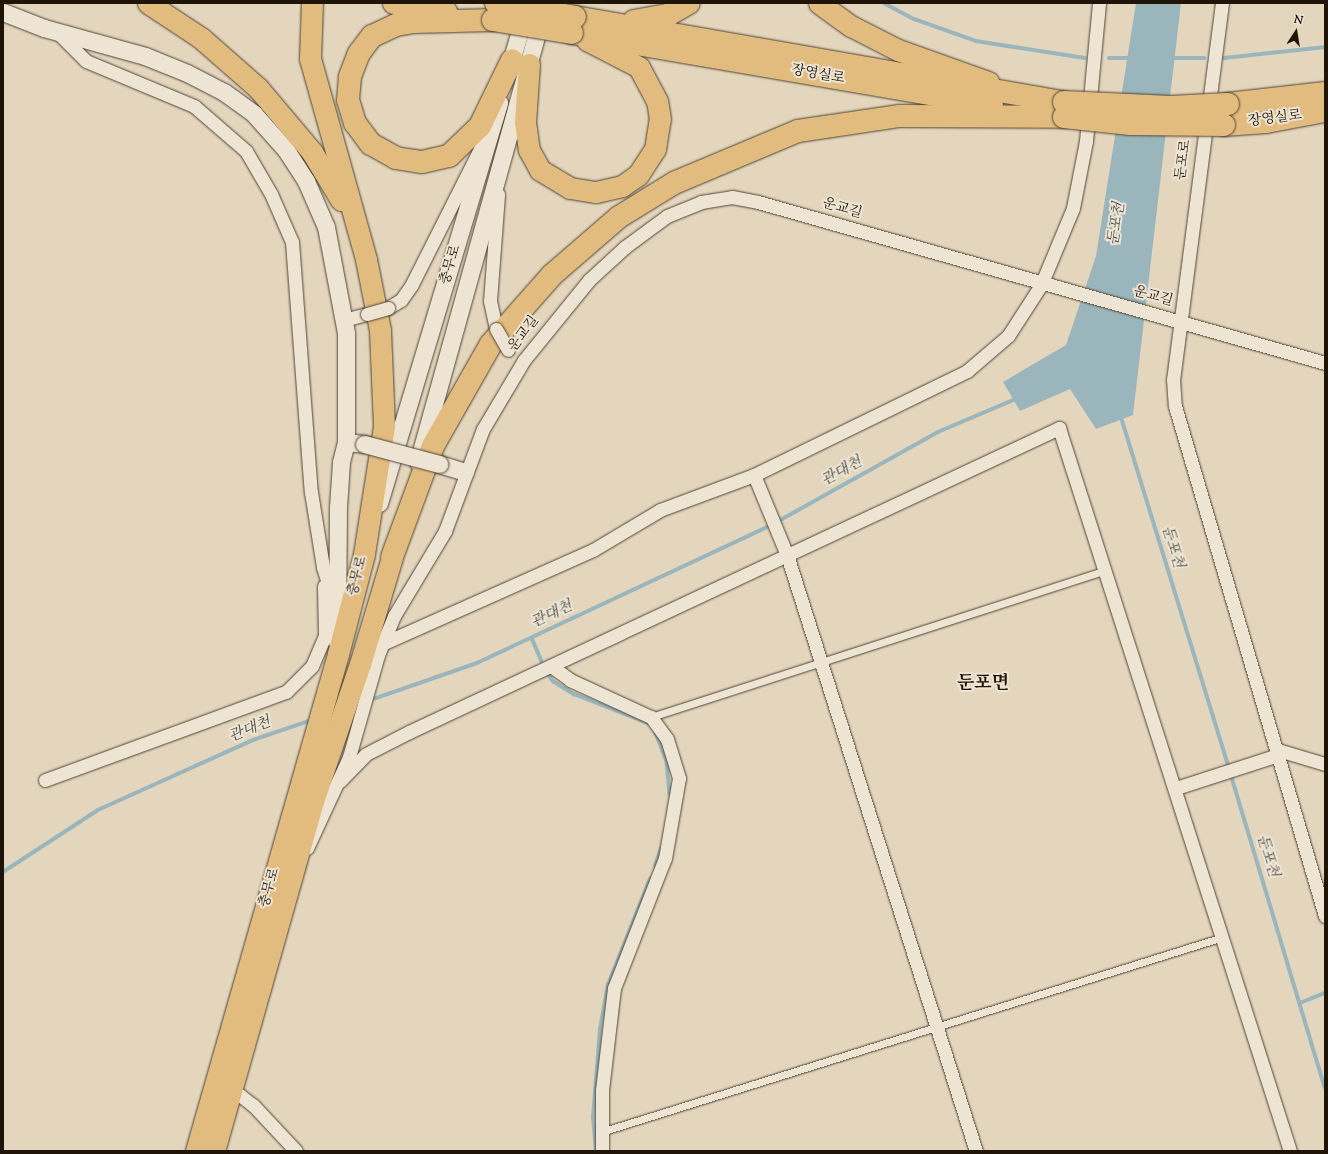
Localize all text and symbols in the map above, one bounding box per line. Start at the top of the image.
north arrow [1276,12,1316,52]
text: N [1293,12,1304,29]
street label: 장영실로 [790,62,846,88]
street label: 장영실로 [1247,107,1303,131]
street label: 둔포로 [1173,139,1195,181]
street label: 운교길 [820,195,864,223]
water label: 둔포천 [1105,201,1129,247]
street label: 충무로 [437,243,465,287]
street label: 운교길 [1131,284,1175,310]
street label: 운교길 [505,313,543,355]
water label: 관대천 [819,454,865,490]
water label: 둔포천 [1157,524,1187,570]
street label: 충무로 [345,554,371,598]
water label: 관대천 [528,598,576,632]
district label: 둔포면 [957,673,1009,695]
water label: 관대천 [226,714,274,746]
water label: 둔포천 [1252,833,1282,879]
street label: 충무로 [256,866,284,910]

